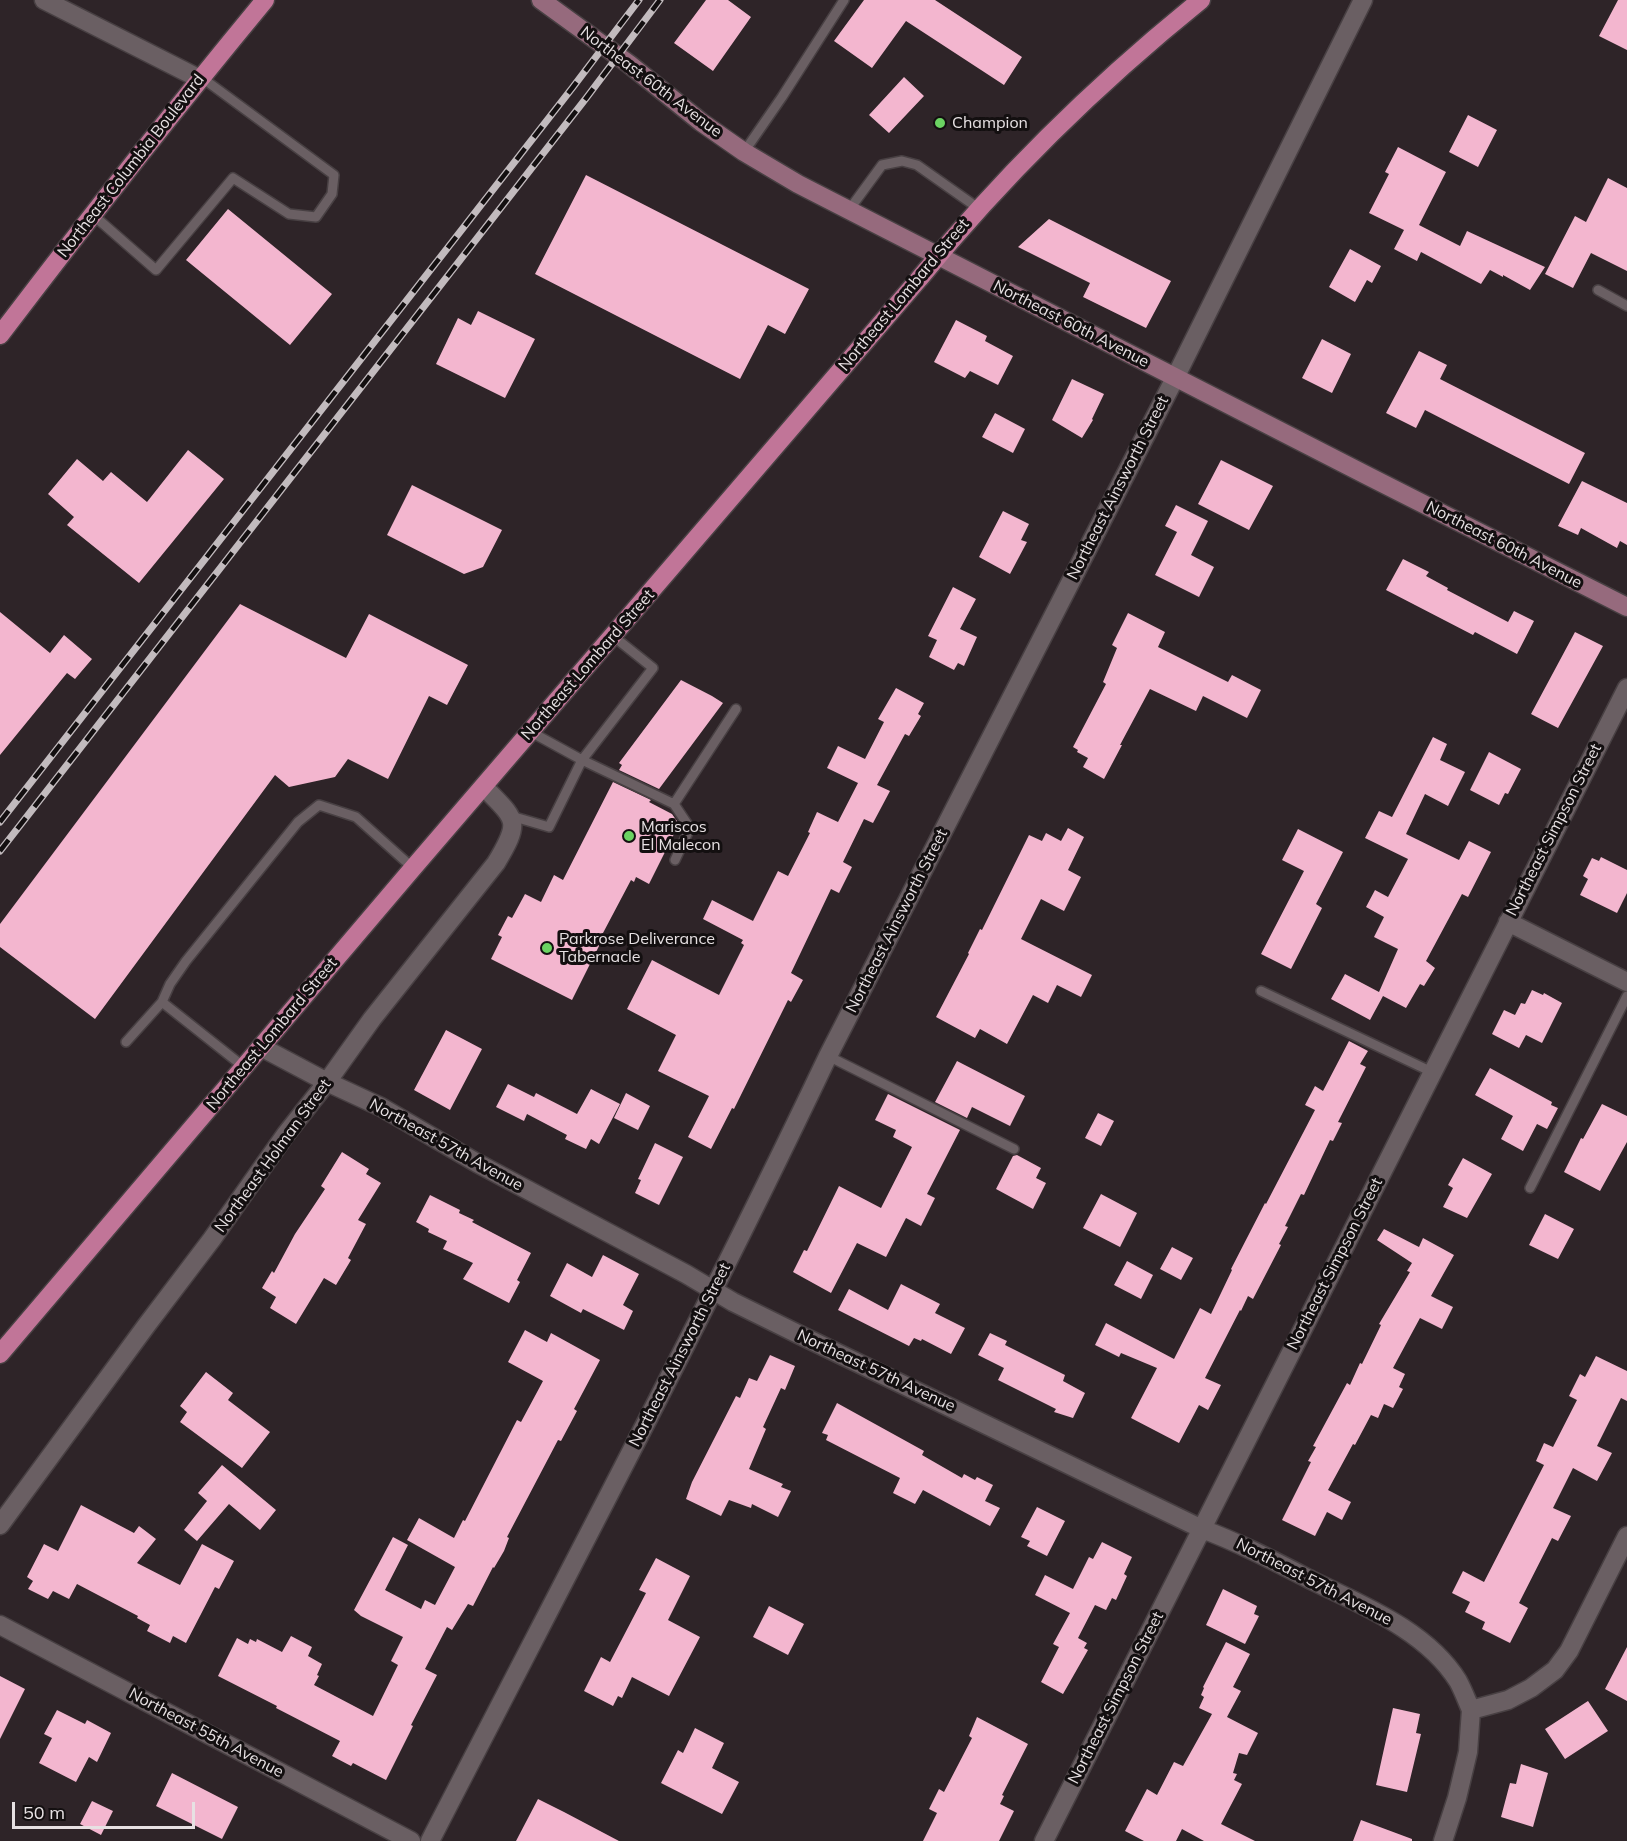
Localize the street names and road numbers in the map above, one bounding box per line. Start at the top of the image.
street label: Northeast 60th Avenue [576,22,726,142]
street label: Northeast Columbia Boulevard [54,71,208,261]
street label: Northeast Lombard Street [835,215,973,375]
street label: Northeast 60th Avenue [990,276,1152,372]
street label: Northeast Ainsworth Street [1063,393,1173,583]
street label: Northeast 60th Avenue [1423,497,1585,593]
street label: Northeast Lombard Street [517,586,659,744]
street label: Northeast Simpson Street [1502,741,1606,919]
street label: Northeast Ainsworth Street [842,826,952,1016]
street label: Northeast Lombard Street [203,954,341,1114]
street label: Northeast Holman Street [211,1076,335,1236]
street label: Northeast 57th Avenue [366,1095,526,1195]
street label: Northeast Simpson Street [1283,1175,1387,1353]
street label: Northeast Ainsworth Street [625,1260,735,1450]
street label: Northeast 57th Avenue [794,1326,958,1416]
street label: Northeast 57th Avenue [1233,1534,1395,1630]
street label: Northeast Simpson Street [1064,1609,1168,1787]
street label: Northeast 55th Avenue [125,1684,287,1782]

